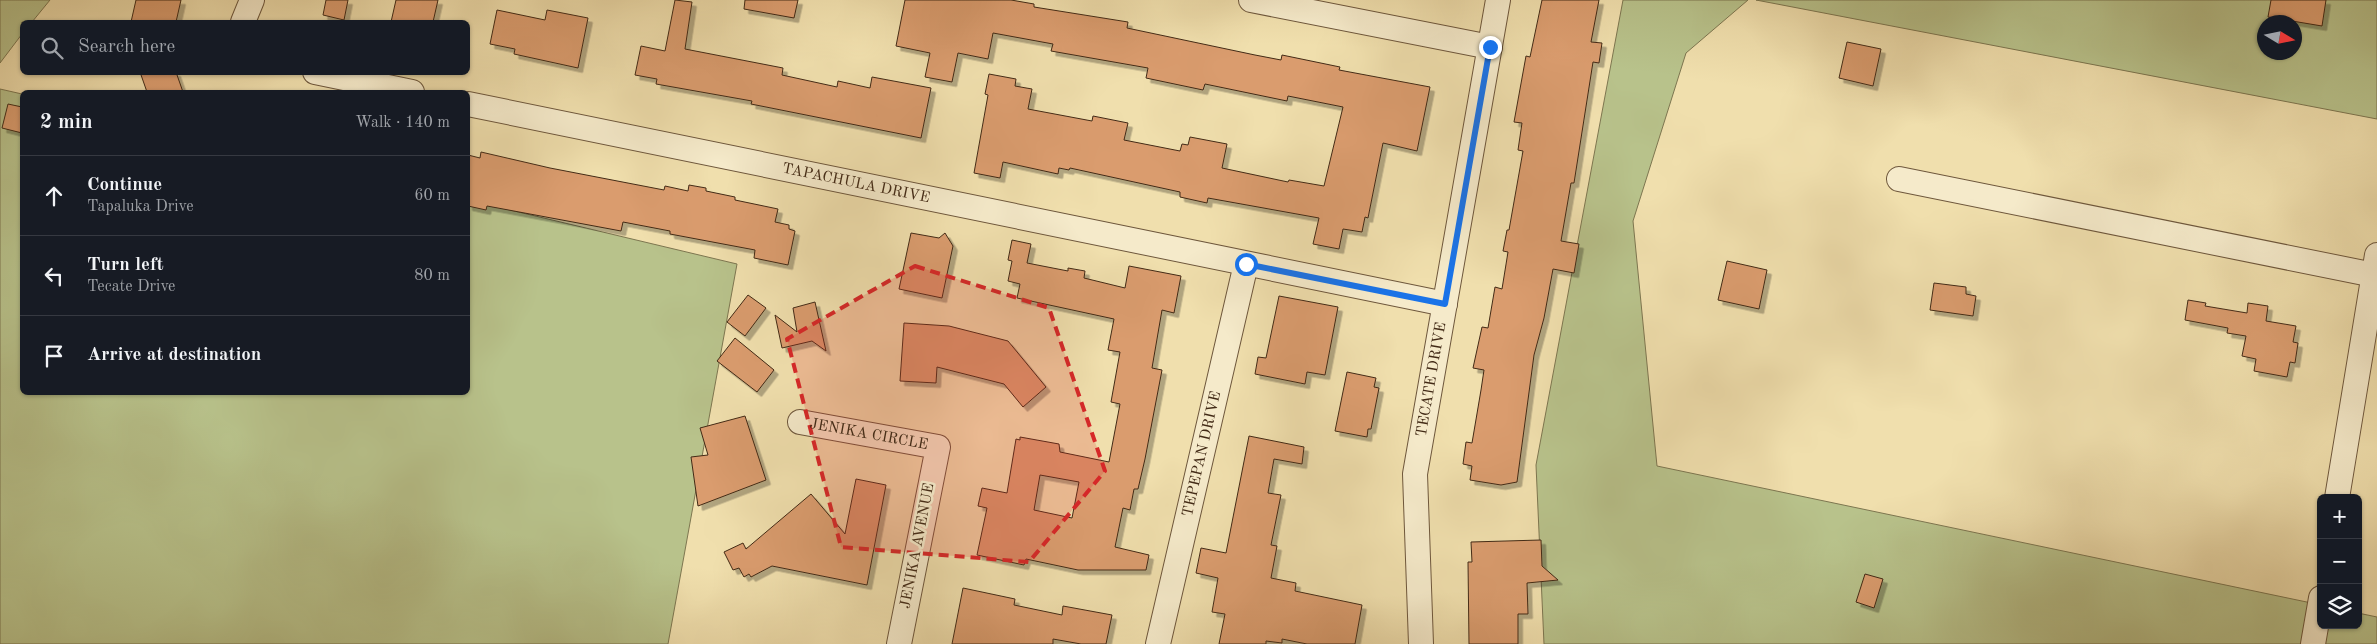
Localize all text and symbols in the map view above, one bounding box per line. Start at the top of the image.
north arrow [2257,15,2302,60]
search box [20,20,470,75]
icon: search [38,34,66,62]
route end [1479,36,1502,59]
text: Search here [78,38,175,57]
text: 2 min [40,112,93,133]
text: Walk · 140 m [355,115,450,131]
street label: TAPACHULA DRIVE [781,161,931,206]
text: Continue [87,176,162,195]
icon: ahead [40,182,68,210]
text: 60 m [414,188,450,204]
text: Tapaluka Drive [87,199,194,215]
route start [1235,253,1258,276]
text: Turn left [87,256,164,275]
icon: left [40,262,68,290]
text: 80 m [414,268,450,284]
text: Tecate Drive [87,279,175,295]
street label: TECATE DRIVE [1414,321,1449,438]
icon: arrive [40,342,68,370]
text: Arrive at destination [87,346,261,365]
street label: TEPEPAN DRIVE [1180,390,1224,518]
street label: JENIKA CIRCLE [808,416,929,453]
street label: JENIKA AVENUE [898,482,938,610]
map controls [2317,494,2362,629]
button: + [2317,494,2362,539]
button: − [2317,539,2362,584]
button: layers [2317,584,2362,629]

